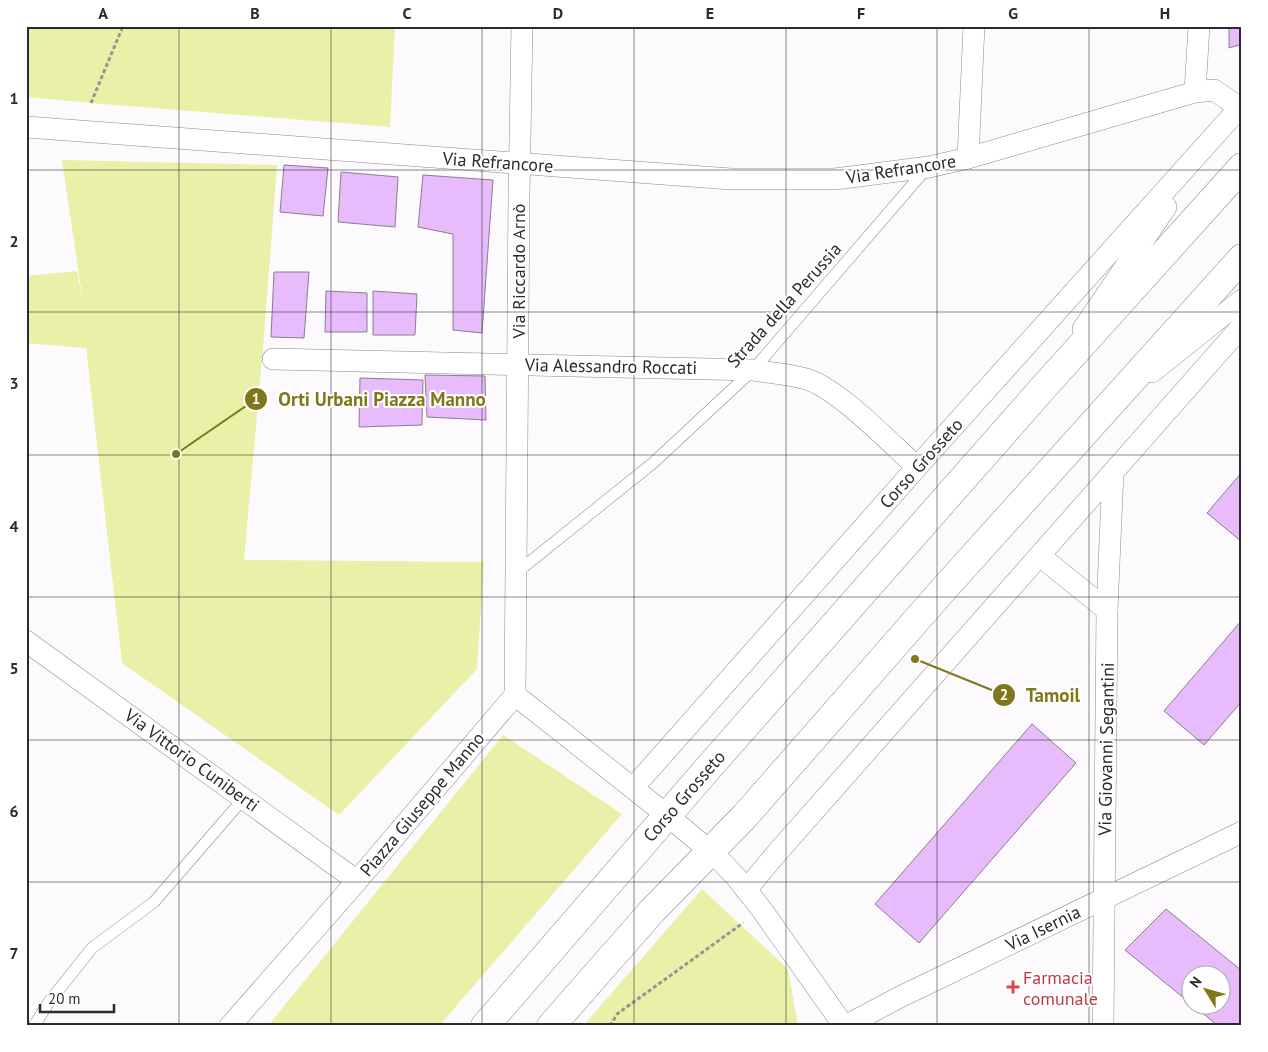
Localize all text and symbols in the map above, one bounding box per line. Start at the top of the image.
text: A [98,3,108,23]
text: B [250,3,260,23]
text: C [403,3,412,23]
text: D [553,3,563,23]
text: E [706,3,714,23]
text: F [857,3,865,23]
text: G [1008,3,1018,23]
text: H [1160,3,1170,23]
text: 1 [9,88,19,108]
street label: Via Refrancore [441,147,554,177]
street label: Via Refrancore [843,149,958,189]
street label: Via Riccardo Arnò [507,204,530,339]
text: 2 [9,231,19,251]
street label: Strada della Perussia [722,238,846,372]
street label: Via Alessandro Roccati [524,353,697,379]
text: 3 [9,373,19,393]
callout: Orti Urbani Piazza Manno [243,382,496,416]
text: Orti Urbani Piazza Manno [278,387,486,411]
text: 1 [252,389,260,408]
street label: Corso Grosseto [874,413,968,513]
text: 4 [9,516,19,536]
text: 5 [9,658,19,678]
street label: Via Giovanni Segantini [1093,662,1119,837]
callout: Tamoil [991,678,1091,712]
text: Tamoil [1026,683,1081,707]
text: 2 [1000,685,1008,704]
street label: Via Vittorio Cuniberti [119,703,264,817]
street label: Piazza Giuseppe Manno [355,727,489,881]
street label: Corso Grosseto [638,745,730,847]
text: 6 [9,801,19,821]
street label: Via Isernia [1001,900,1084,956]
text: 7 [9,943,19,963]
north arrow [1180,964,1230,1014]
place label: Farmacia comunale [1023,966,1098,1010]
text: N [1186,973,1206,991]
marker: Farmacia comunale [1007,981,1019,993]
scale bar [40,982,114,1014]
text: 20 m [48,989,81,1008]

